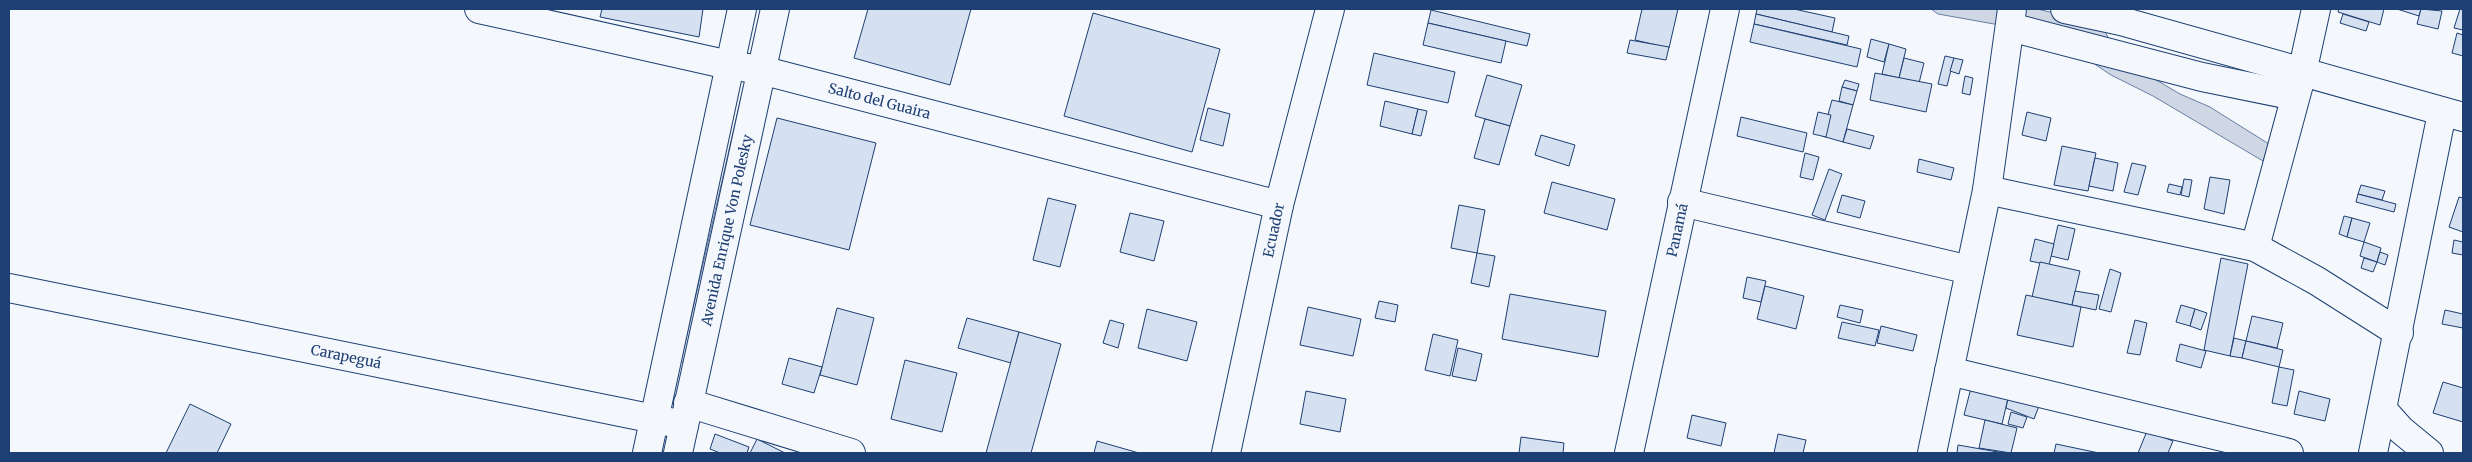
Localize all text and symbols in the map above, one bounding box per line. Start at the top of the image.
street label: Salto del Guaira [826,79,933,123]
street label: Avenida Enrique Von Polesky [697,132,756,329]
street label: Ecuador [1259,201,1288,259]
street label: Panamá [1663,201,1692,259]
street label: Carapeguá [309,340,383,372]

